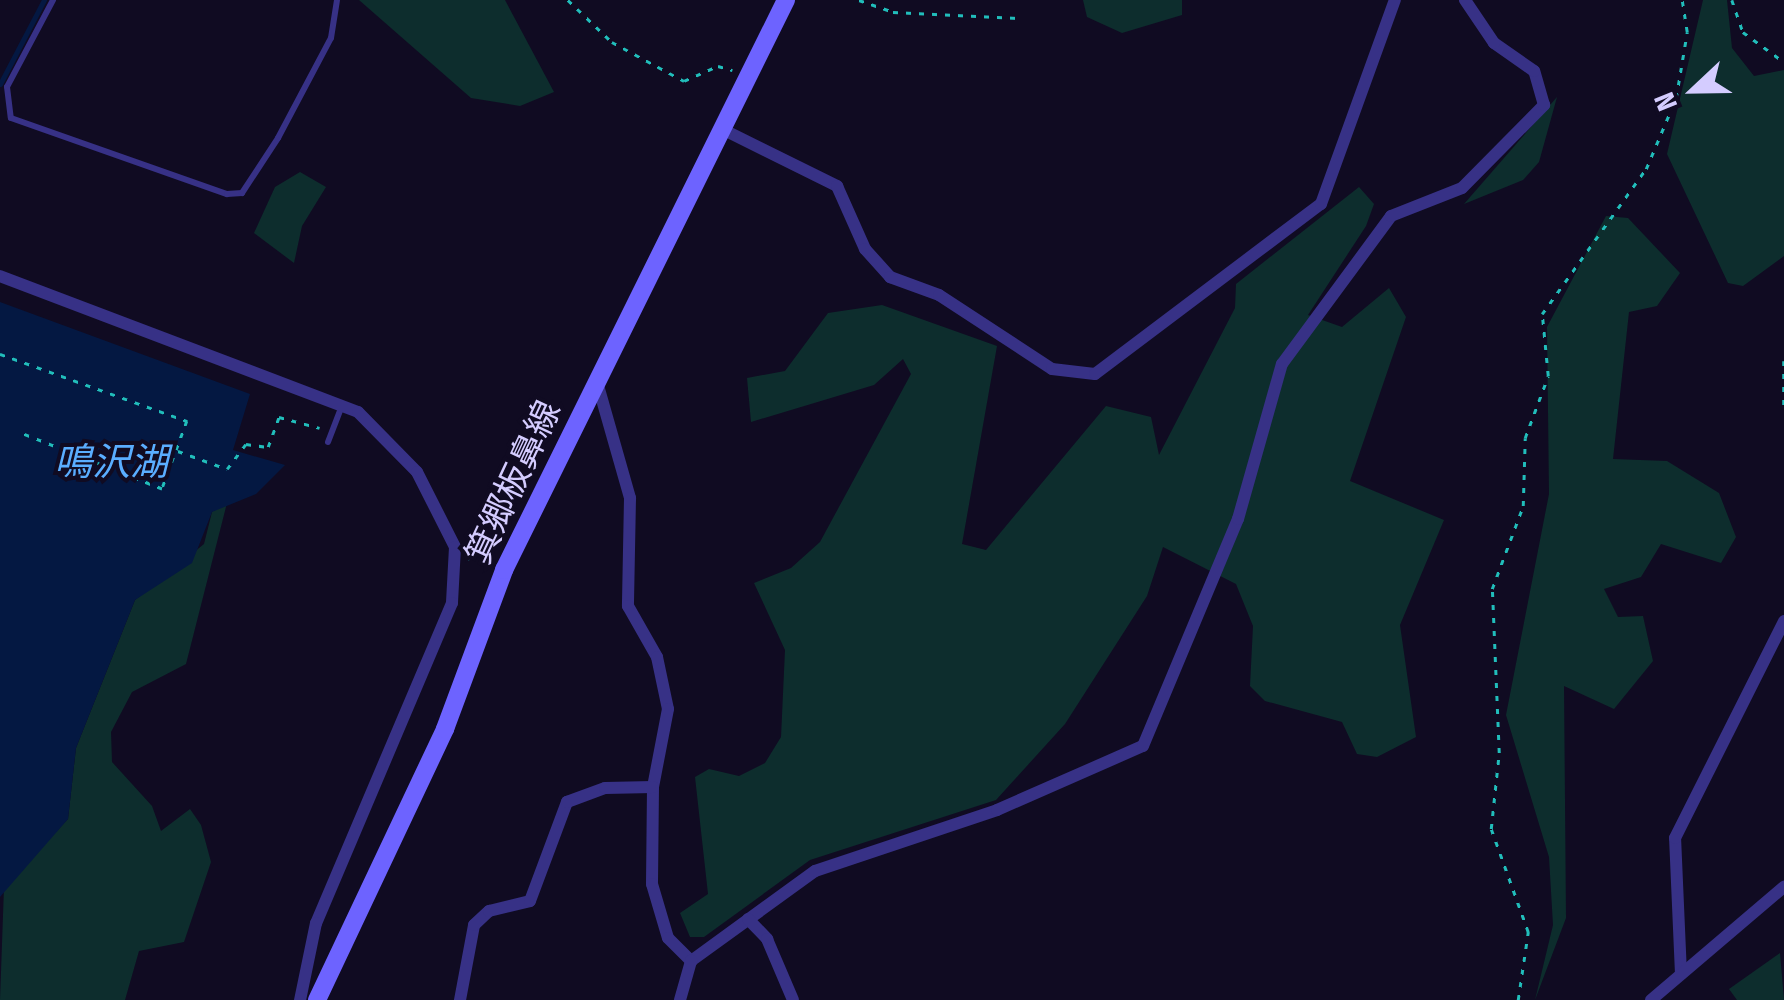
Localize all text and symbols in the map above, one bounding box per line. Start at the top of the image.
north arrow [1644,40,1744,140]
text: N [1647,87,1684,115]
street label: 箕郷板鼻線 [457,394,569,570]
water label: 鳴沢湖 [54,440,168,486]

